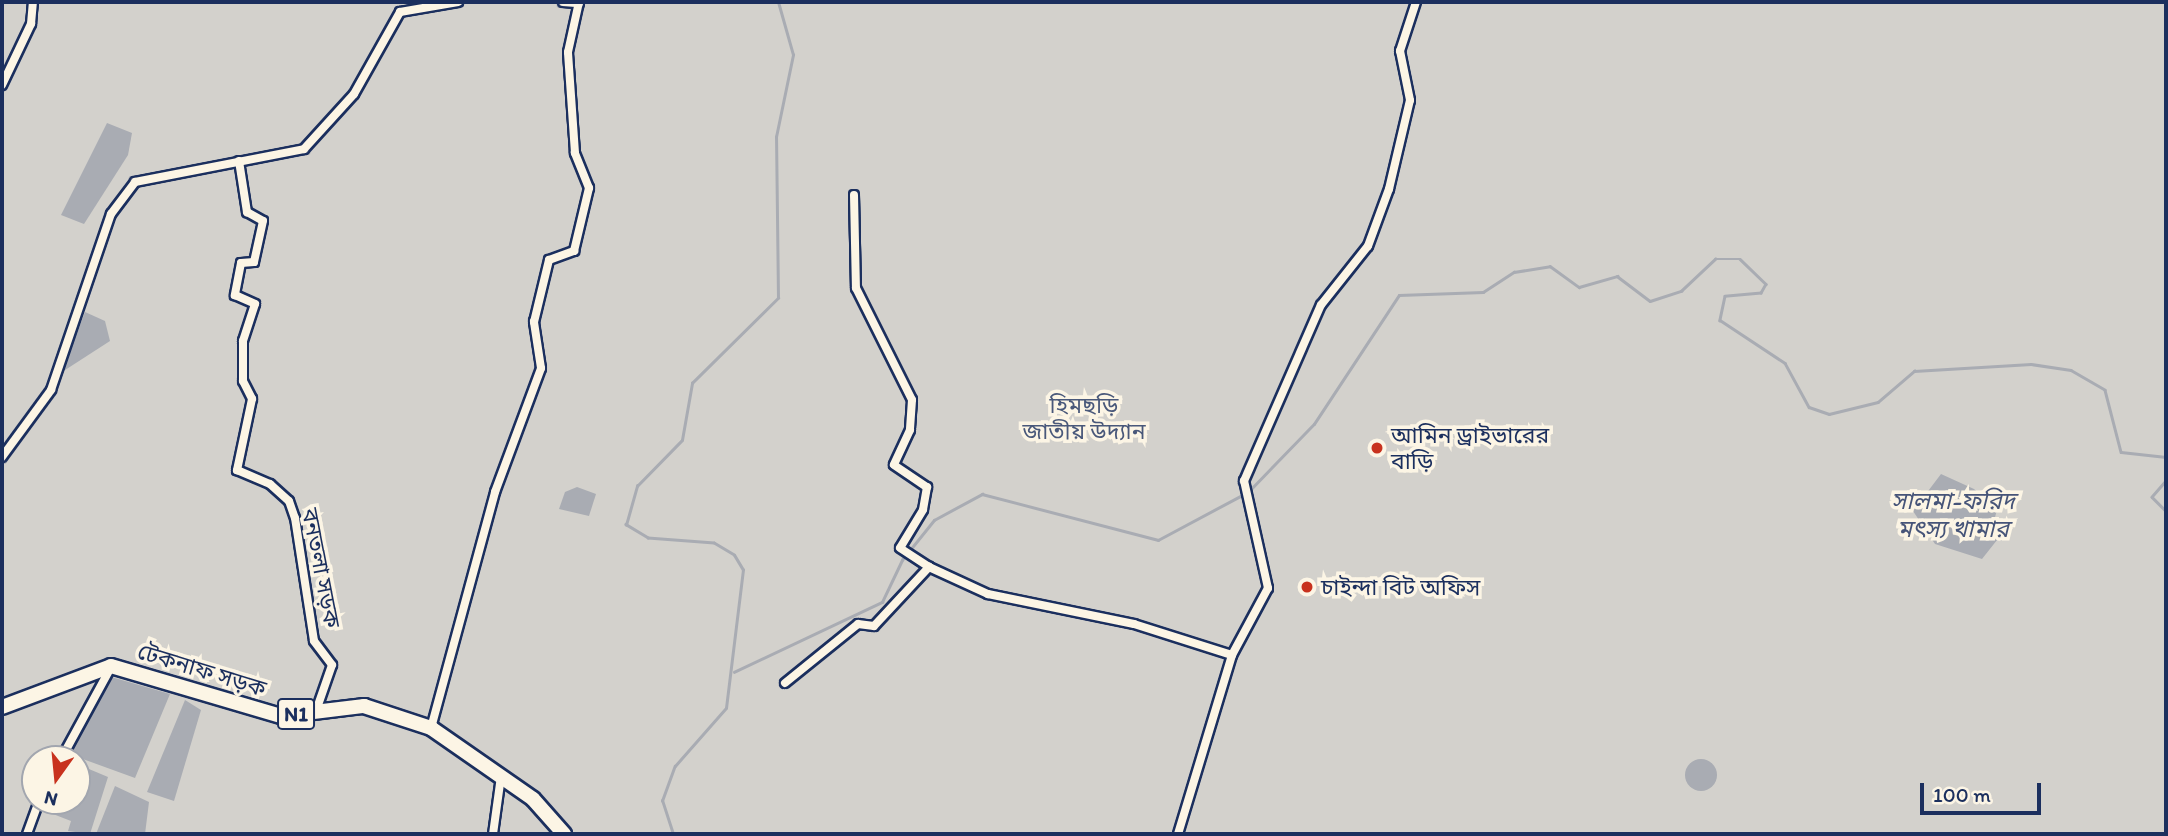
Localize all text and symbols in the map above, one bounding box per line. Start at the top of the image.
park label: হিমছড়ি জাতীয় উদ্যান [1022,391,1146,445]
place label: আমিন ড্রাইভারের বাড়ি [1391,421,1549,475]
marker: আমিন ড্রাইভারের বাড়ি [1369,440,1385,456]
water label: সালমা-ফরিদ মৎস্য খামার [1891,487,2015,543]
street label: বনতলা সড়ক [296,506,346,630]
place label: চাইন্দা বিট অফিস [1321,573,1480,601]
marker: চাইন্দা বিট অফিস [1299,579,1315,595]
street label: টেকনাফ সড়ক [134,637,270,703]
road number: N1 [277,696,315,732]
north arrow [21,745,91,815]
scale bar [1923,770,2044,814]
text: 100 m [1933,782,1991,807]
text: N [42,786,60,812]

